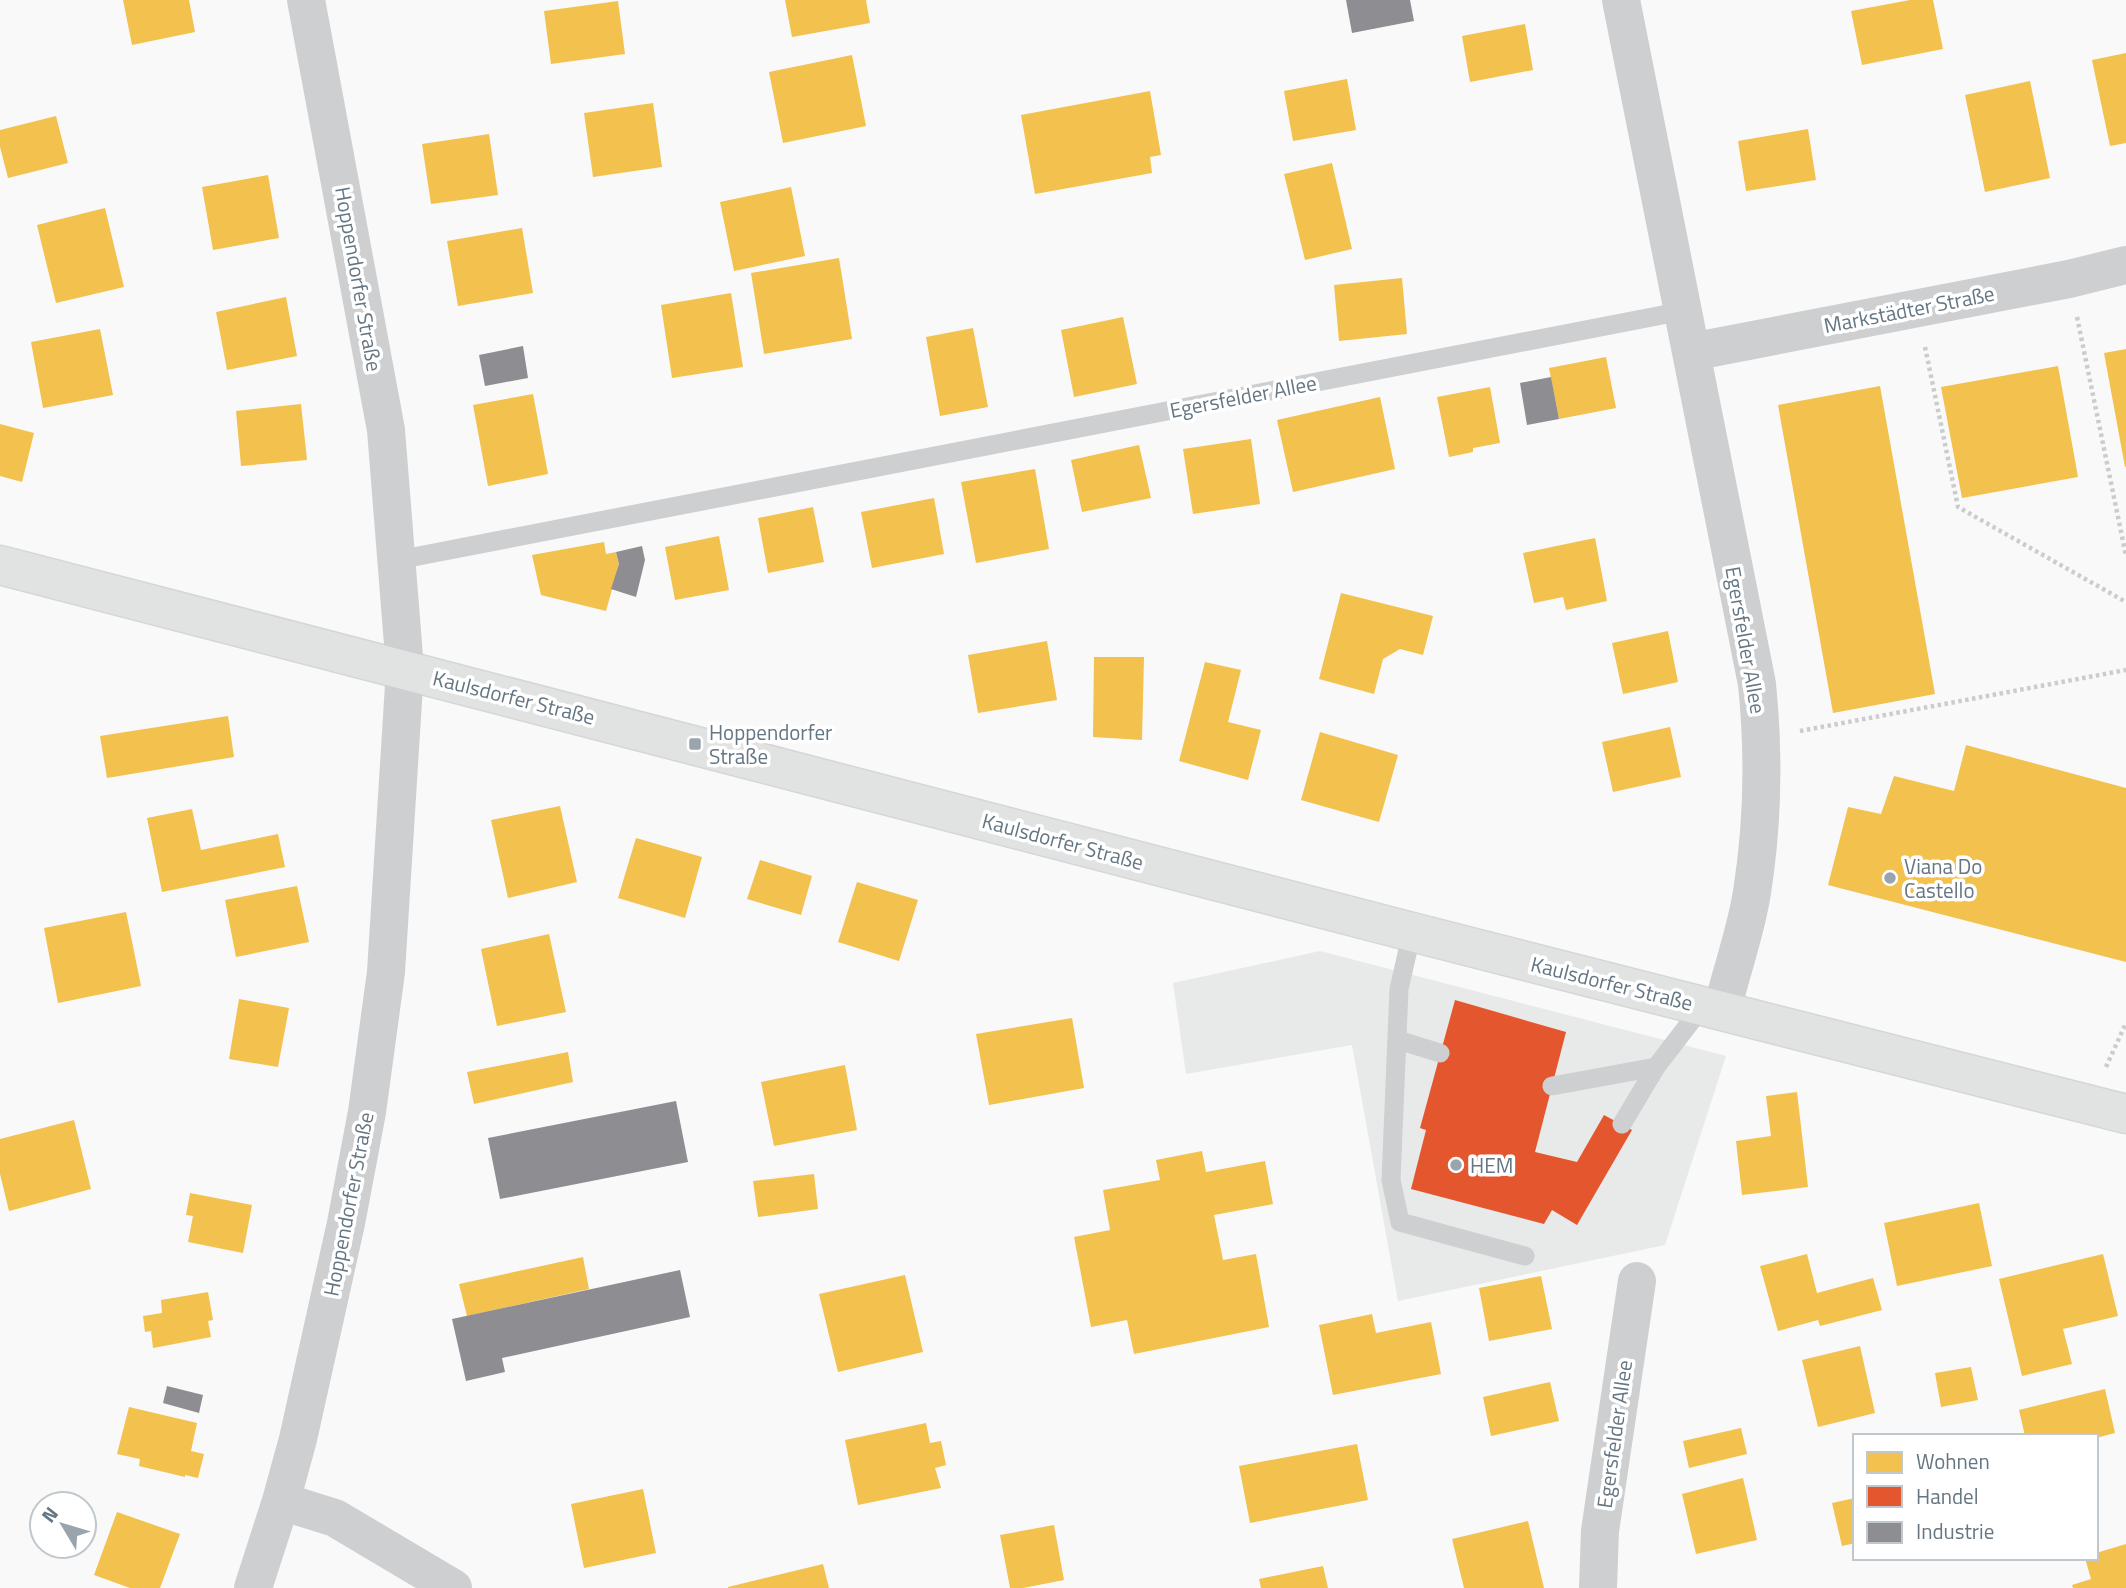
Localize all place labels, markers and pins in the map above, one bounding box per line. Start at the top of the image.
place label: Hoppendorfer Straße [709,716,832,772]
marker: Hoppendorfer Straße [687,736,703,752]
place label: Viana Do Castello [1904,850,1982,906]
marker: Viana Do Castello [1882,870,1898,886]
place label: HEM [1470,1149,1513,1181]
marker: HEM [1448,1157,1464,1173]

